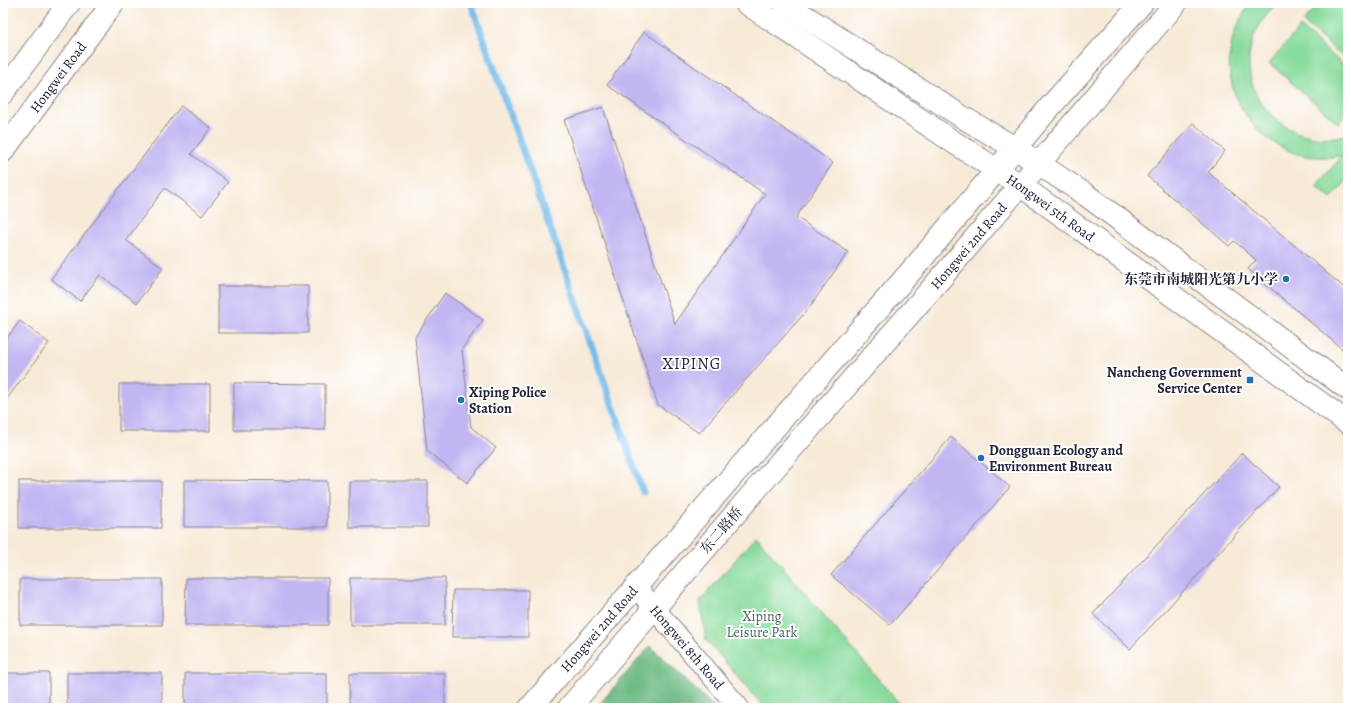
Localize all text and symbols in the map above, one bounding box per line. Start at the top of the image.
street label: Hongwei Road [26,38,91,117]
street label: Hongwei 5th Road [1003,170,1099,246]
street label: Hongwei 2nd Road [926,198,1012,293]
place label: 东莞市南城阳光第九小学 [1124,270,1278,289]
marker: 东莞市南城阳光第九小学 [1281,274,1291,284]
district label: XIPING [662,353,722,375]
place label: Nancheng Government Service Center [1107,363,1242,398]
marker: Nancheng Government Service Center [1245,375,1255,385]
place label: Xiping Police Station [469,383,547,418]
marker: Xiping Police Station [456,395,466,405]
place label: Dongguan Ecology and Environment Bureau [989,441,1123,476]
marker: Dongguan Ecology and Environment Bureau [976,453,986,463]
street label: 东二路桥 [696,503,747,558]
street label: Hongwei 2nd Road [557,582,643,676]
street label: Hongwei 8th Road [645,601,729,694]
park label: Xiping Leisure Park [726,607,798,642]

